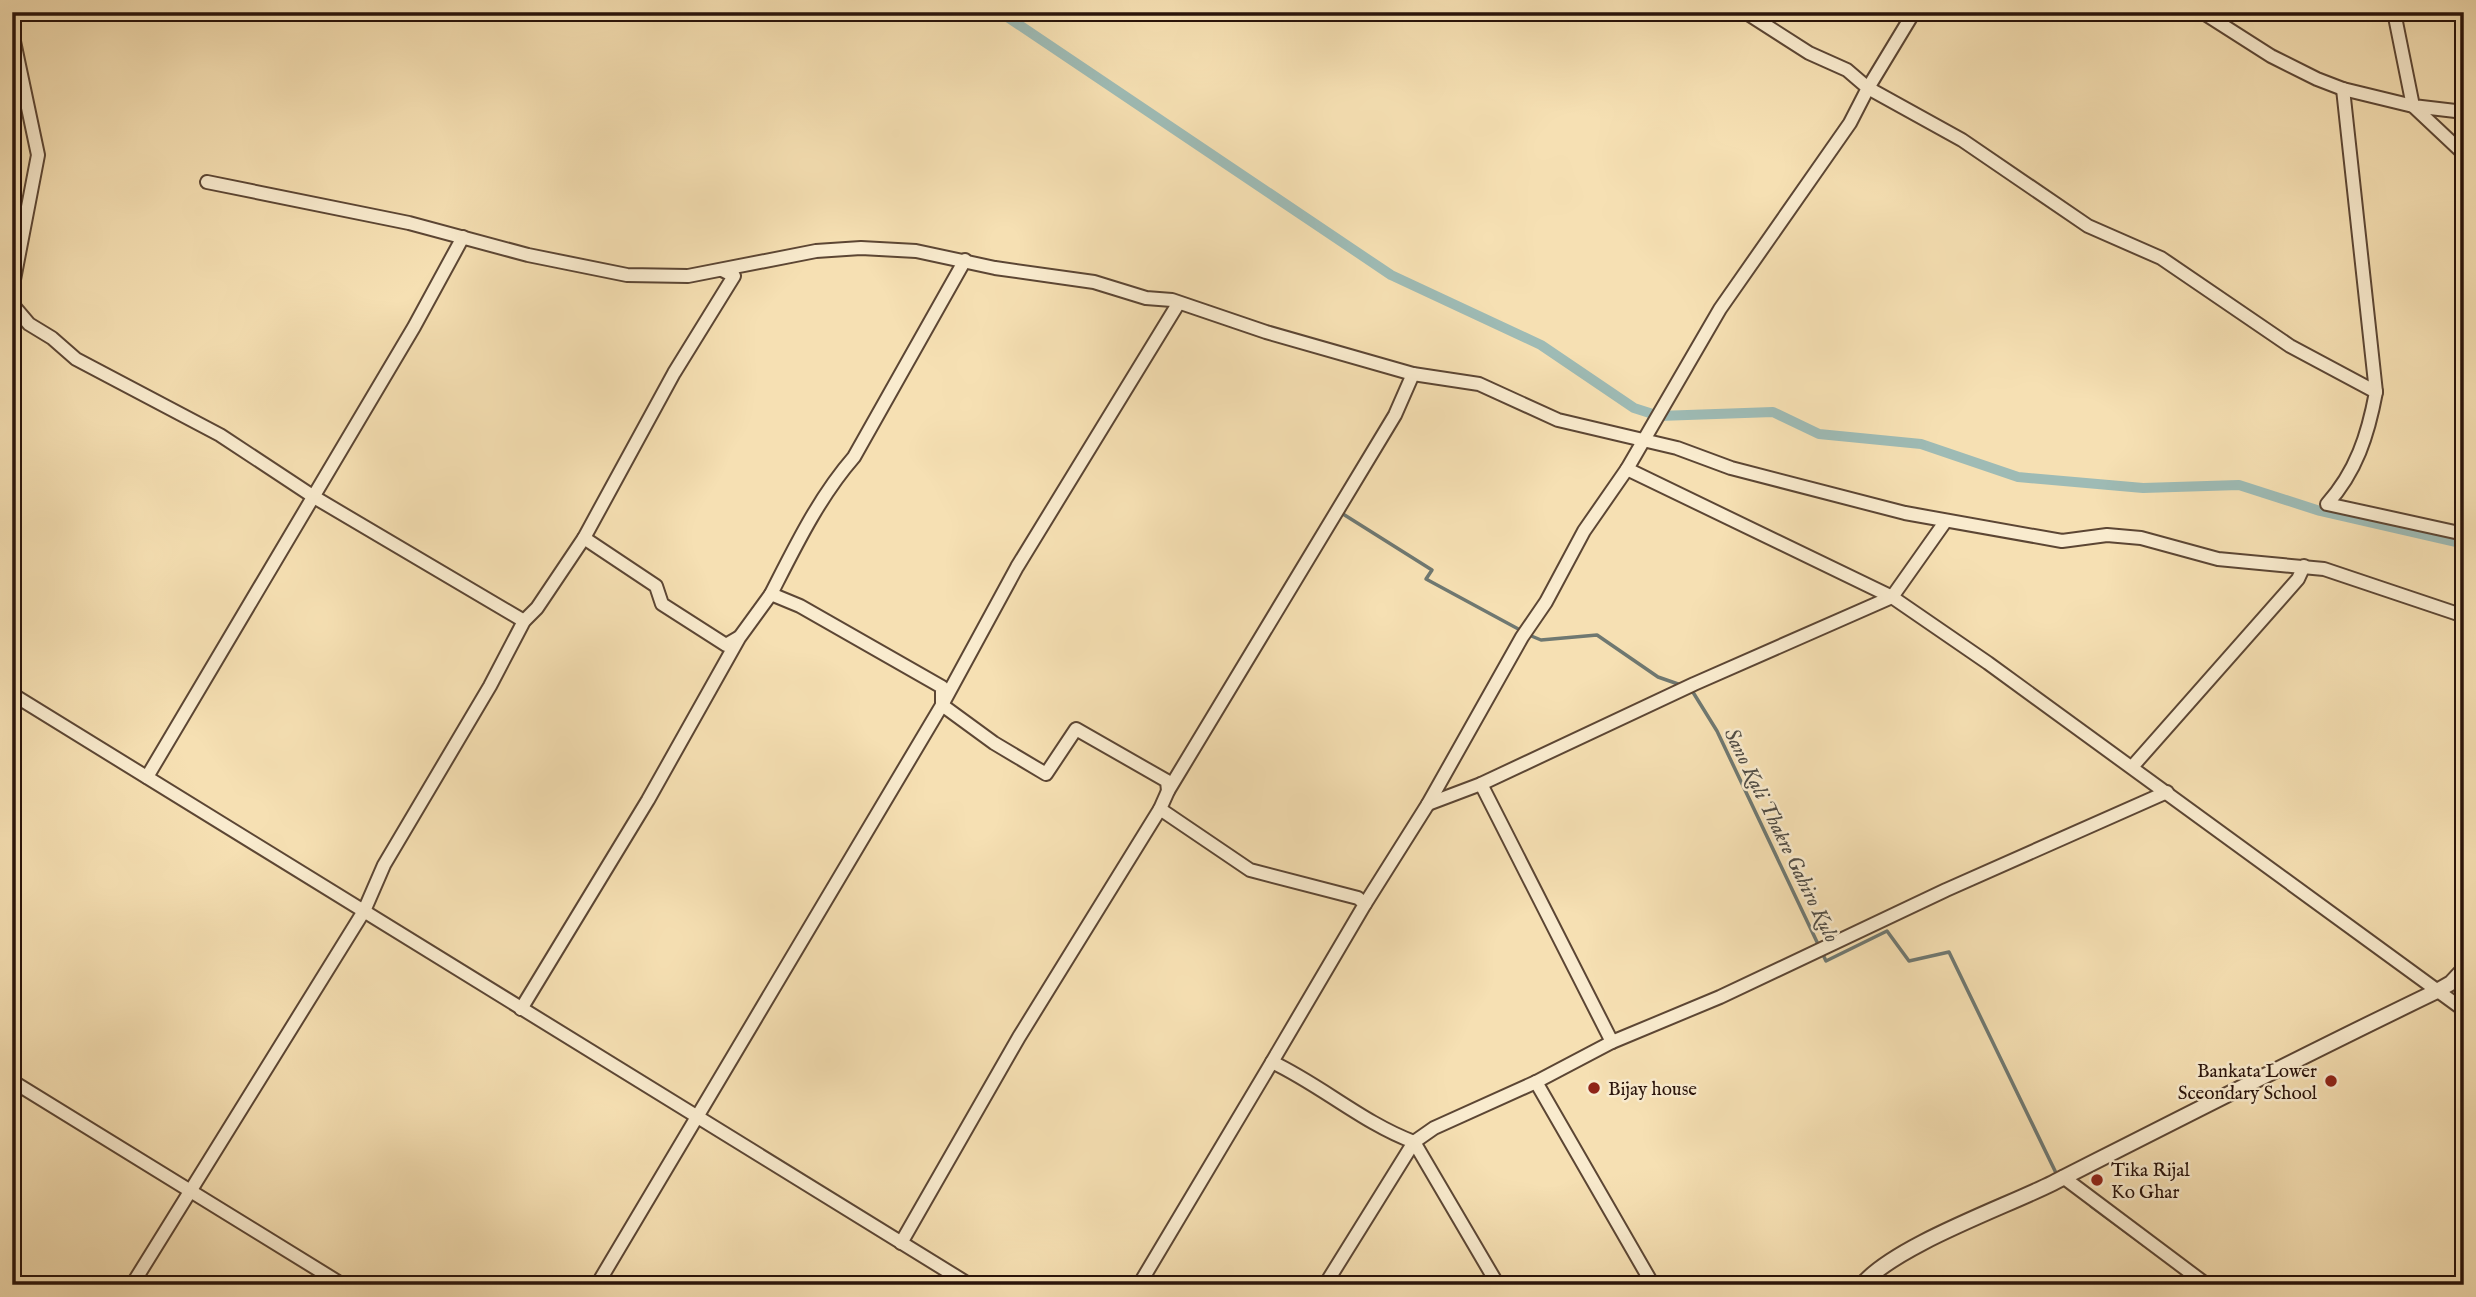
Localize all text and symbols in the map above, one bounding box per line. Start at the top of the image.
water label: Sano Kali Thakre Gahiro Kulo [1717,724,1844,947]
place label: Bankata Lower Sceondary School [2178,1060,2318,1106]
marker: Bankata Lower Sceondary School [2323,1073,2339,1089]
place label: Bijay house [1608,1078,1697,1102]
marker: Bijay house [1586,1080,1602,1096]
place label: Tika Rijal Ko Ghar [2111,1159,2191,1205]
marker: Tika Rijal Ko Ghar [2089,1172,2105,1188]

